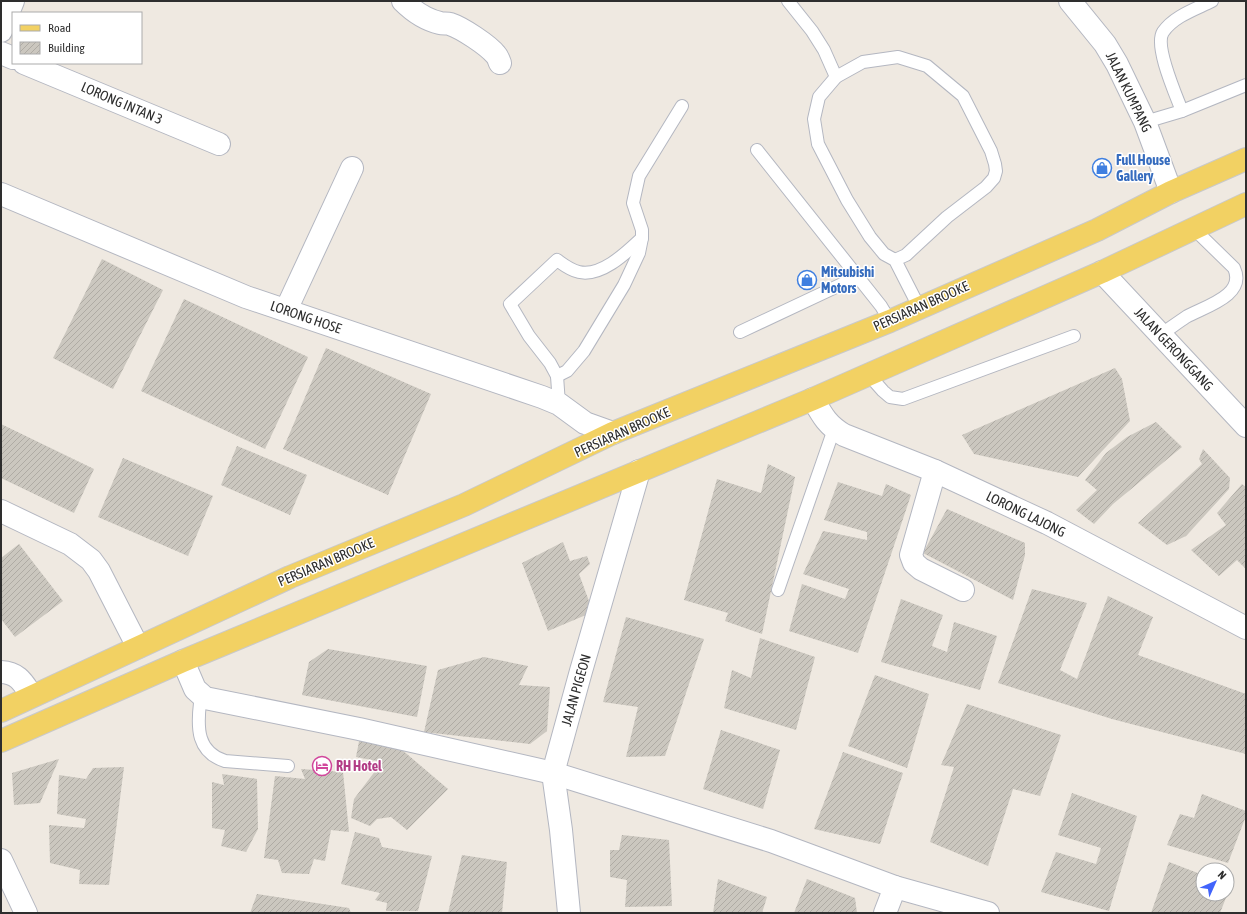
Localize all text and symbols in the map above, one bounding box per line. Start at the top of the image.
legend [12,12,142,64]
text: Road [48,21,71,35]
text: Building [48,41,86,55]
street label: JALAN KUMPANG [1103,49,1155,135]
street label: LORONG INTAN 3 [79,79,165,127]
place label: Full House Gallery [1116,152,1170,184]
shop icon: Full House Gallery [1091,157,1113,179]
place label: Mitsubishi Motors [821,264,874,296]
shop icon: Mitsubishi Motors [796,269,818,291]
street label: PERSIARAN BROOKE [871,278,971,334]
street label: LORONG HOSE [268,297,344,337]
street label: JALAN GERONGGANG [1131,304,1217,394]
street label: PERSIARAN BROOKE [572,404,672,460]
street label: LORONG LAJONG [984,488,1068,540]
street label: PERSIARAN BROOKE [276,535,376,589]
street label: JALAN PIGEON [558,652,594,728]
hotel icon: RH Hotel [311,755,333,777]
place label: RH Hotel [336,758,382,774]
north arrow [1195,862,1235,902]
text: N [1216,868,1229,881]

